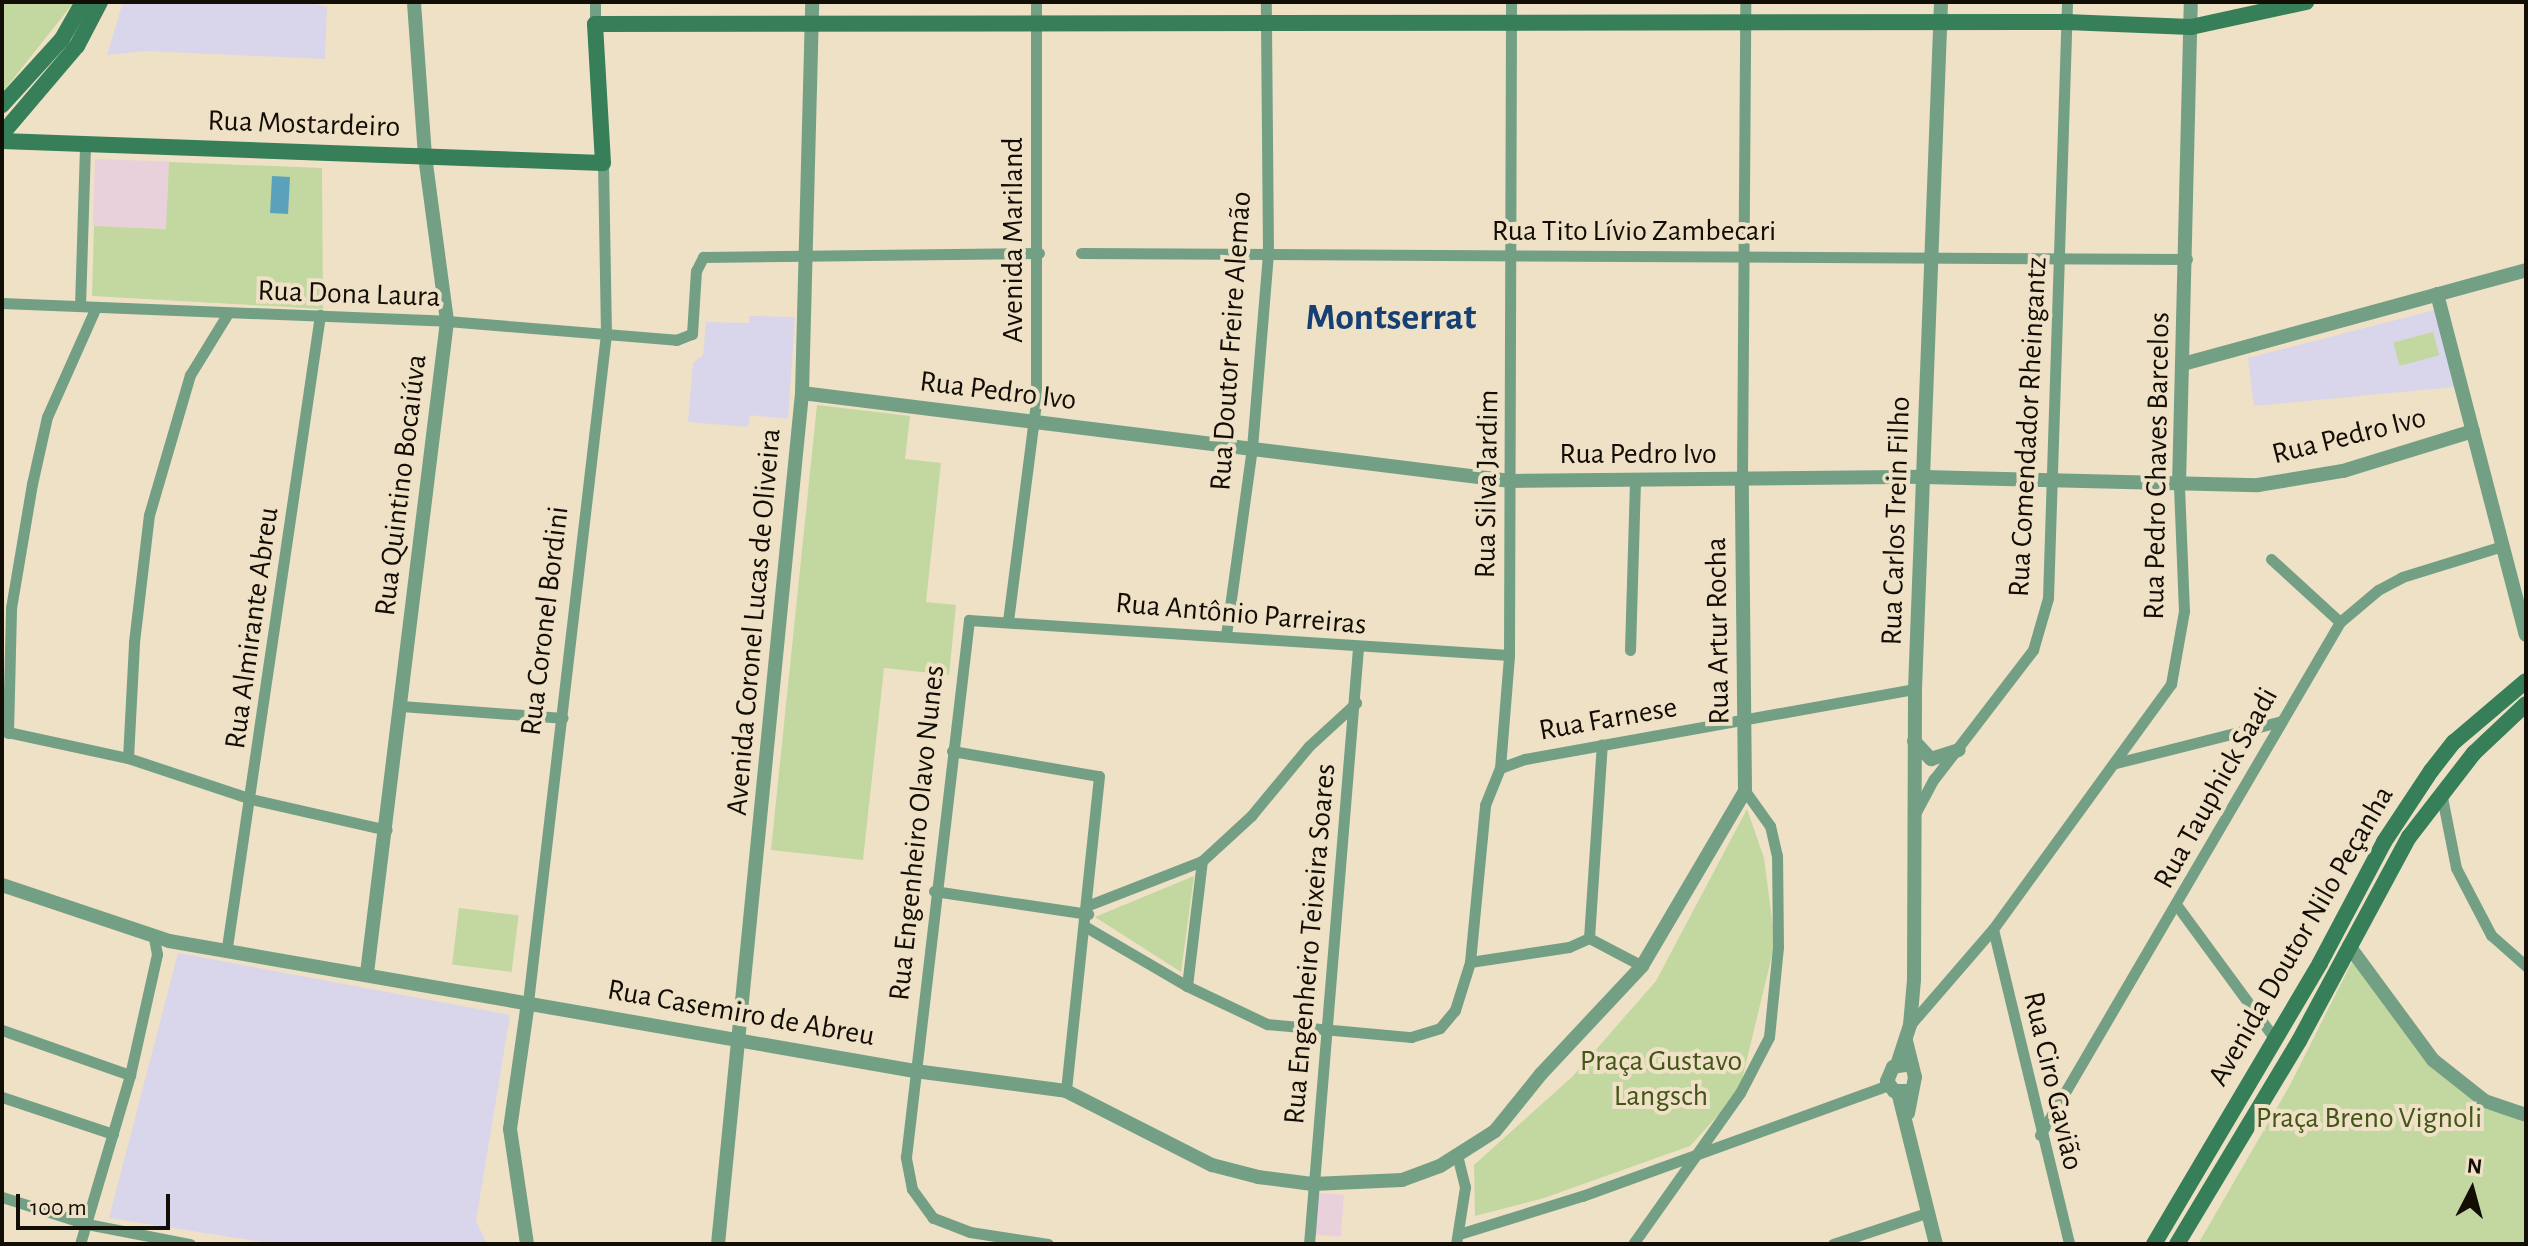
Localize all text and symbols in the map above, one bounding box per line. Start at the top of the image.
street label: Rua Mostardeiro [207,103,401,145]
street label: Avenida Mariland [995,137,1031,343]
street label: Rua Doutor Freire Alemão [1203,190,1259,492]
street label: Rua Tito Lívio Zambecari [1492,213,1776,249]
street label: Rua Comendador Rheingantz [2001,256,2055,598]
street label: Rua Dona Laura [257,273,441,315]
district label: Montserrat [1306,296,1476,342]
street label: Rua Pedro Chaves Barcelos [2136,312,2178,620]
street label: Rua Quintino Bocaiúva [367,352,435,618]
street label: Rua Pedro Ivo [918,364,1078,418]
street label: Rua Silva Jardim [1467,389,1507,579]
street label: Rua Carlos Trein Filho [1874,396,1918,646]
street label: Rua Pedro Ivo [2268,400,2430,472]
street label: Avenida Coronel Lucas de Oliveira [719,427,789,817]
street label: Rua Pedro Ivo [1559,436,1717,472]
street label: Rua Coronel Bordini [513,504,577,738]
street label: Rua Almirante Abreu [217,505,287,751]
street label: Rua Artur Rocha [1698,537,1738,725]
street label: Rua Antônio Parreiras [1114,585,1368,643]
street label: Rua Engenheiro Olavo Nunes [881,663,953,1003]
street label: Rua Tauphick Saadi [2146,681,2286,895]
street label: Rua Farnese [1536,689,1680,749]
street label: Rua Engenheiro Teixeira Soares [1276,762,1344,1126]
street label: Avenida Doutor Nilo Peçanha [2200,780,2402,1092]
street label: Rua Casemiro de Abreu [605,972,877,1054]
street label: Rua Ciro Gavião [2015,988,2091,1174]
park label: Praça Gustavo Langsch [1580,1043,1742,1114]
park label: Praça Breno Vignoli [2256,1100,2482,1136]
north arrow [2432,1150,2512,1230]
text: N [2466,1154,2483,1178]
scale bar [20,1178,174,1228]
text: 100 m [30,1196,87,1220]

